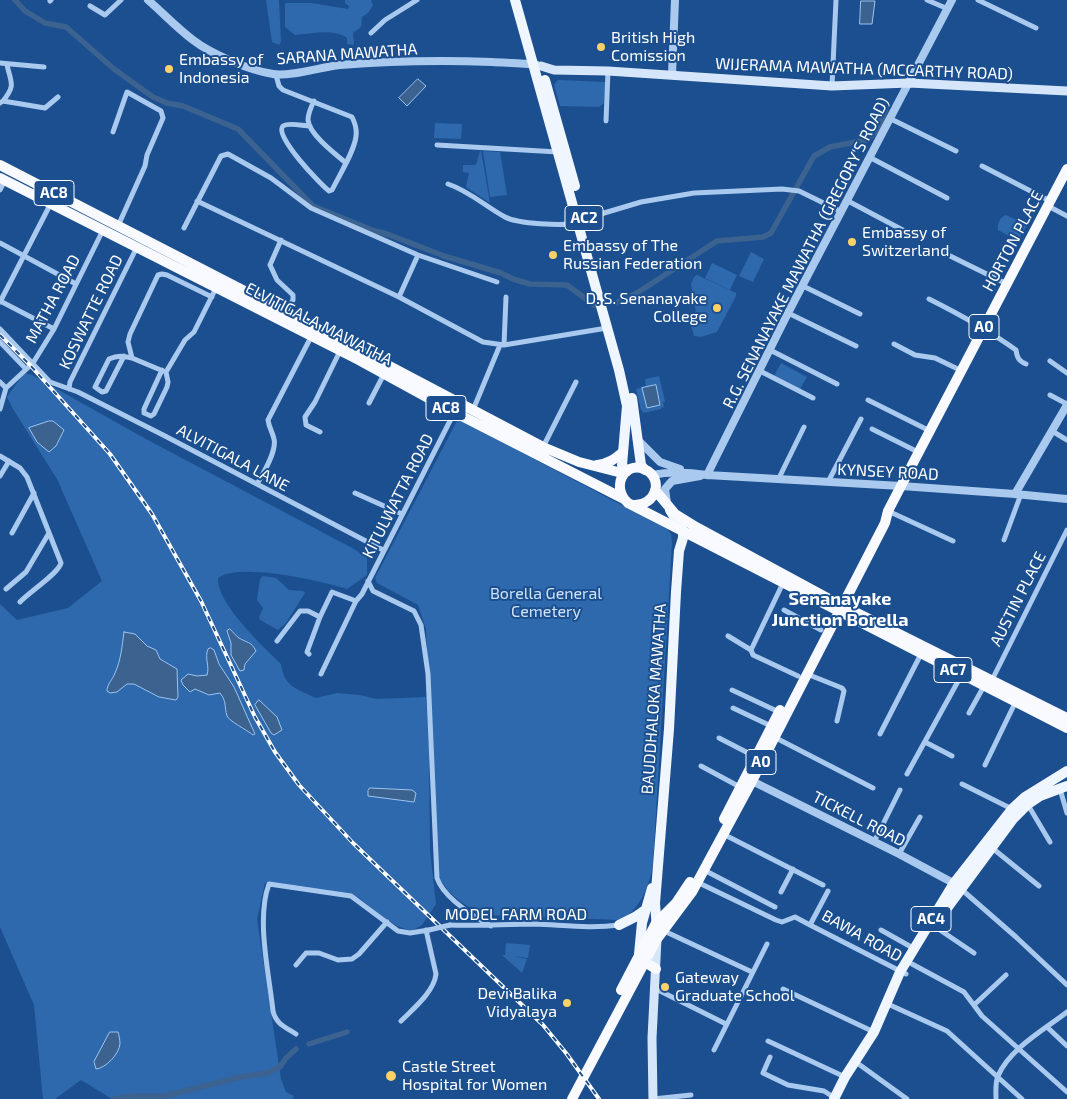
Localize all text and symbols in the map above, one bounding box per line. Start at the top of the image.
place label: British High Comission [611,28,695,66]
street label: SARANA MAWATHA [276,40,418,68]
marker: British High Comission [595,41,607,53]
place label: Embassy of Indonesia [179,50,263,88]
street label: WIJERAMA MAWATHA (MCCARTHY ROAD) [715,54,1013,84]
marker: Embassy of Indonesia [163,63,175,75]
street label: R.G. SENANAYAKE MAWATHA (GREGORY'S ROAD) [719,94,893,412]
road number: AC8 [34,180,74,206]
street label: HORTON PLACE [978,187,1048,295]
road number: AC2 [565,206,603,230]
place label: Embassy of Switzerland [862,223,949,261]
place label: Embassy of The Russian Federation [563,236,702,274]
marker: Embassy of Switzerland [846,236,858,248]
marker: Embassy of The Russian Federation [547,249,559,261]
street label: MATHA ROAD [22,251,84,347]
street label: KOSWATTE ROAD [55,252,127,372]
street label: ELVITIGALA MAWATHA [242,279,396,369]
place label: D. S. Senanayake College [586,289,707,327]
marker: D. S. Senanayake College [711,302,723,314]
road number: A0 [969,314,999,340]
road number: AC8 [426,396,466,420]
street label: ALVITIGALA LANE [174,420,292,496]
street label: KITULWATTA ROAD [358,431,438,561]
street label: KYNSEY ROAD [837,460,939,484]
street label: AUSTIN PLACE [986,549,1050,649]
park label: Borella General Cemetery [490,584,602,622]
district label: Senanayake Junction Borella [772,588,908,630]
street label: BAUDDHALOKA MAWATHA [638,603,670,795]
road number: AC7 [934,658,972,682]
road number: A0 [746,750,776,774]
street label: TICKELL ROAD [809,787,909,851]
street label: MODEL FARM ROAD [445,905,587,925]
street label: BAWA ROAD [818,906,906,966]
road number: AC4 [911,906,951,932]
place label: Gateway Graduate School [675,968,795,1006]
marker: Gateway Graduate School [659,981,671,993]
place label: Devi Balika Vidyalaya [477,984,557,1022]
marker: Devi Balika Vidyalaya [561,997,573,1009]
place label: Castle Street Hospital for Women [402,1057,547,1095]
marker: Castle Street Hospital for Women [384,1069,398,1083]

